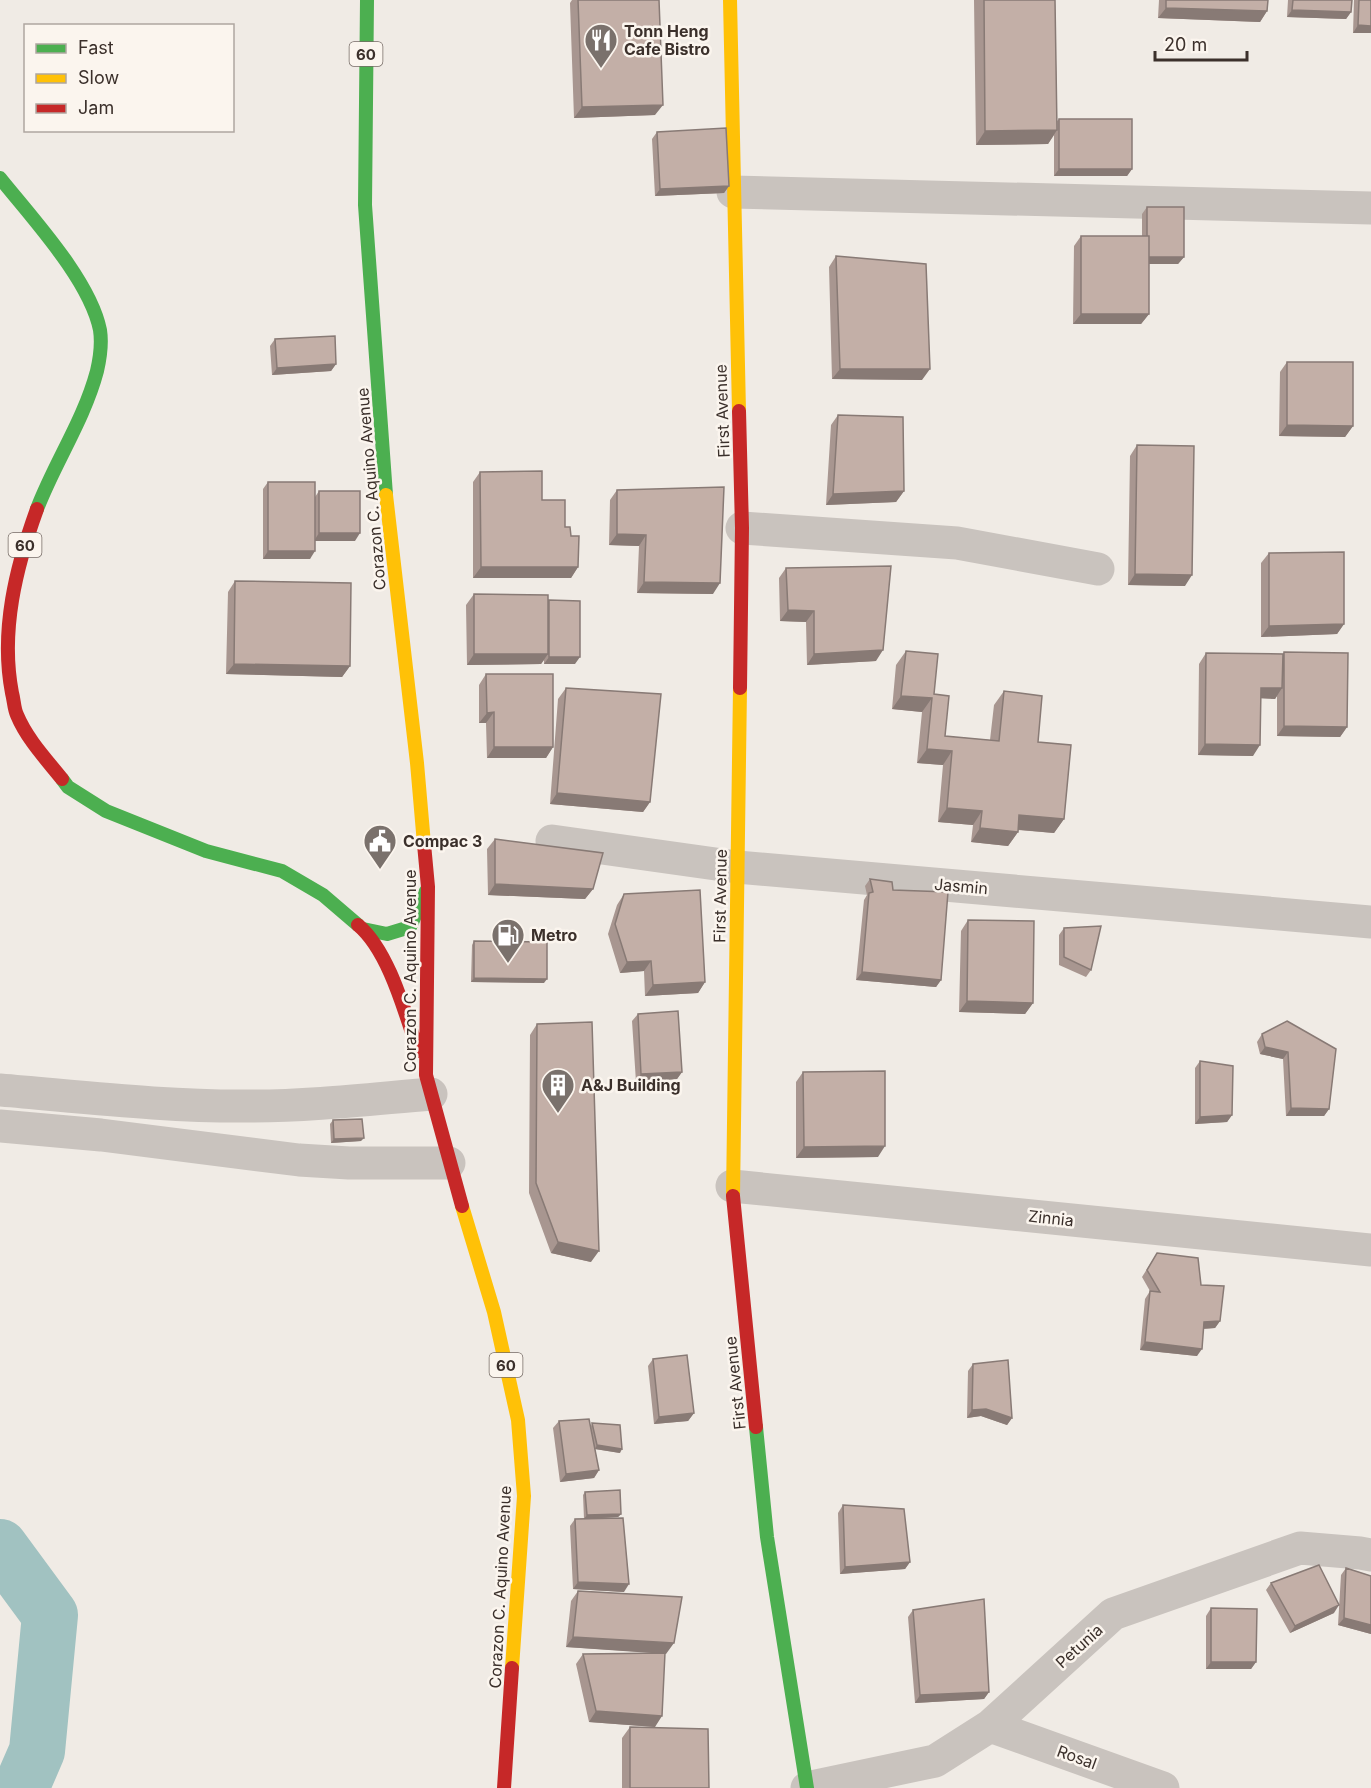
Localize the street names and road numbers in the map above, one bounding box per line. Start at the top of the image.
road number: 60 [350,42,382,66]
street label: First Avenue [710,364,734,458]
street label: Corazon C. Aquino Avenue [352,387,390,591]
road number: 60 [9,533,42,557]
street label: First Avenue [709,849,731,943]
street label: Corazon C. Aquino Avenue [400,869,420,1073]
street label: Jasmin [933,874,989,898]
street label: Zinnia [1027,1206,1075,1230]
street label: First Avenue [720,1335,750,1431]
road number: 60 [490,1353,522,1377]
street label: Corazon C. Aquino Avenue [485,1485,515,1689]
street label: Petunia [1051,1620,1107,1672]
street label: Rosal [1054,1741,1100,1773]

